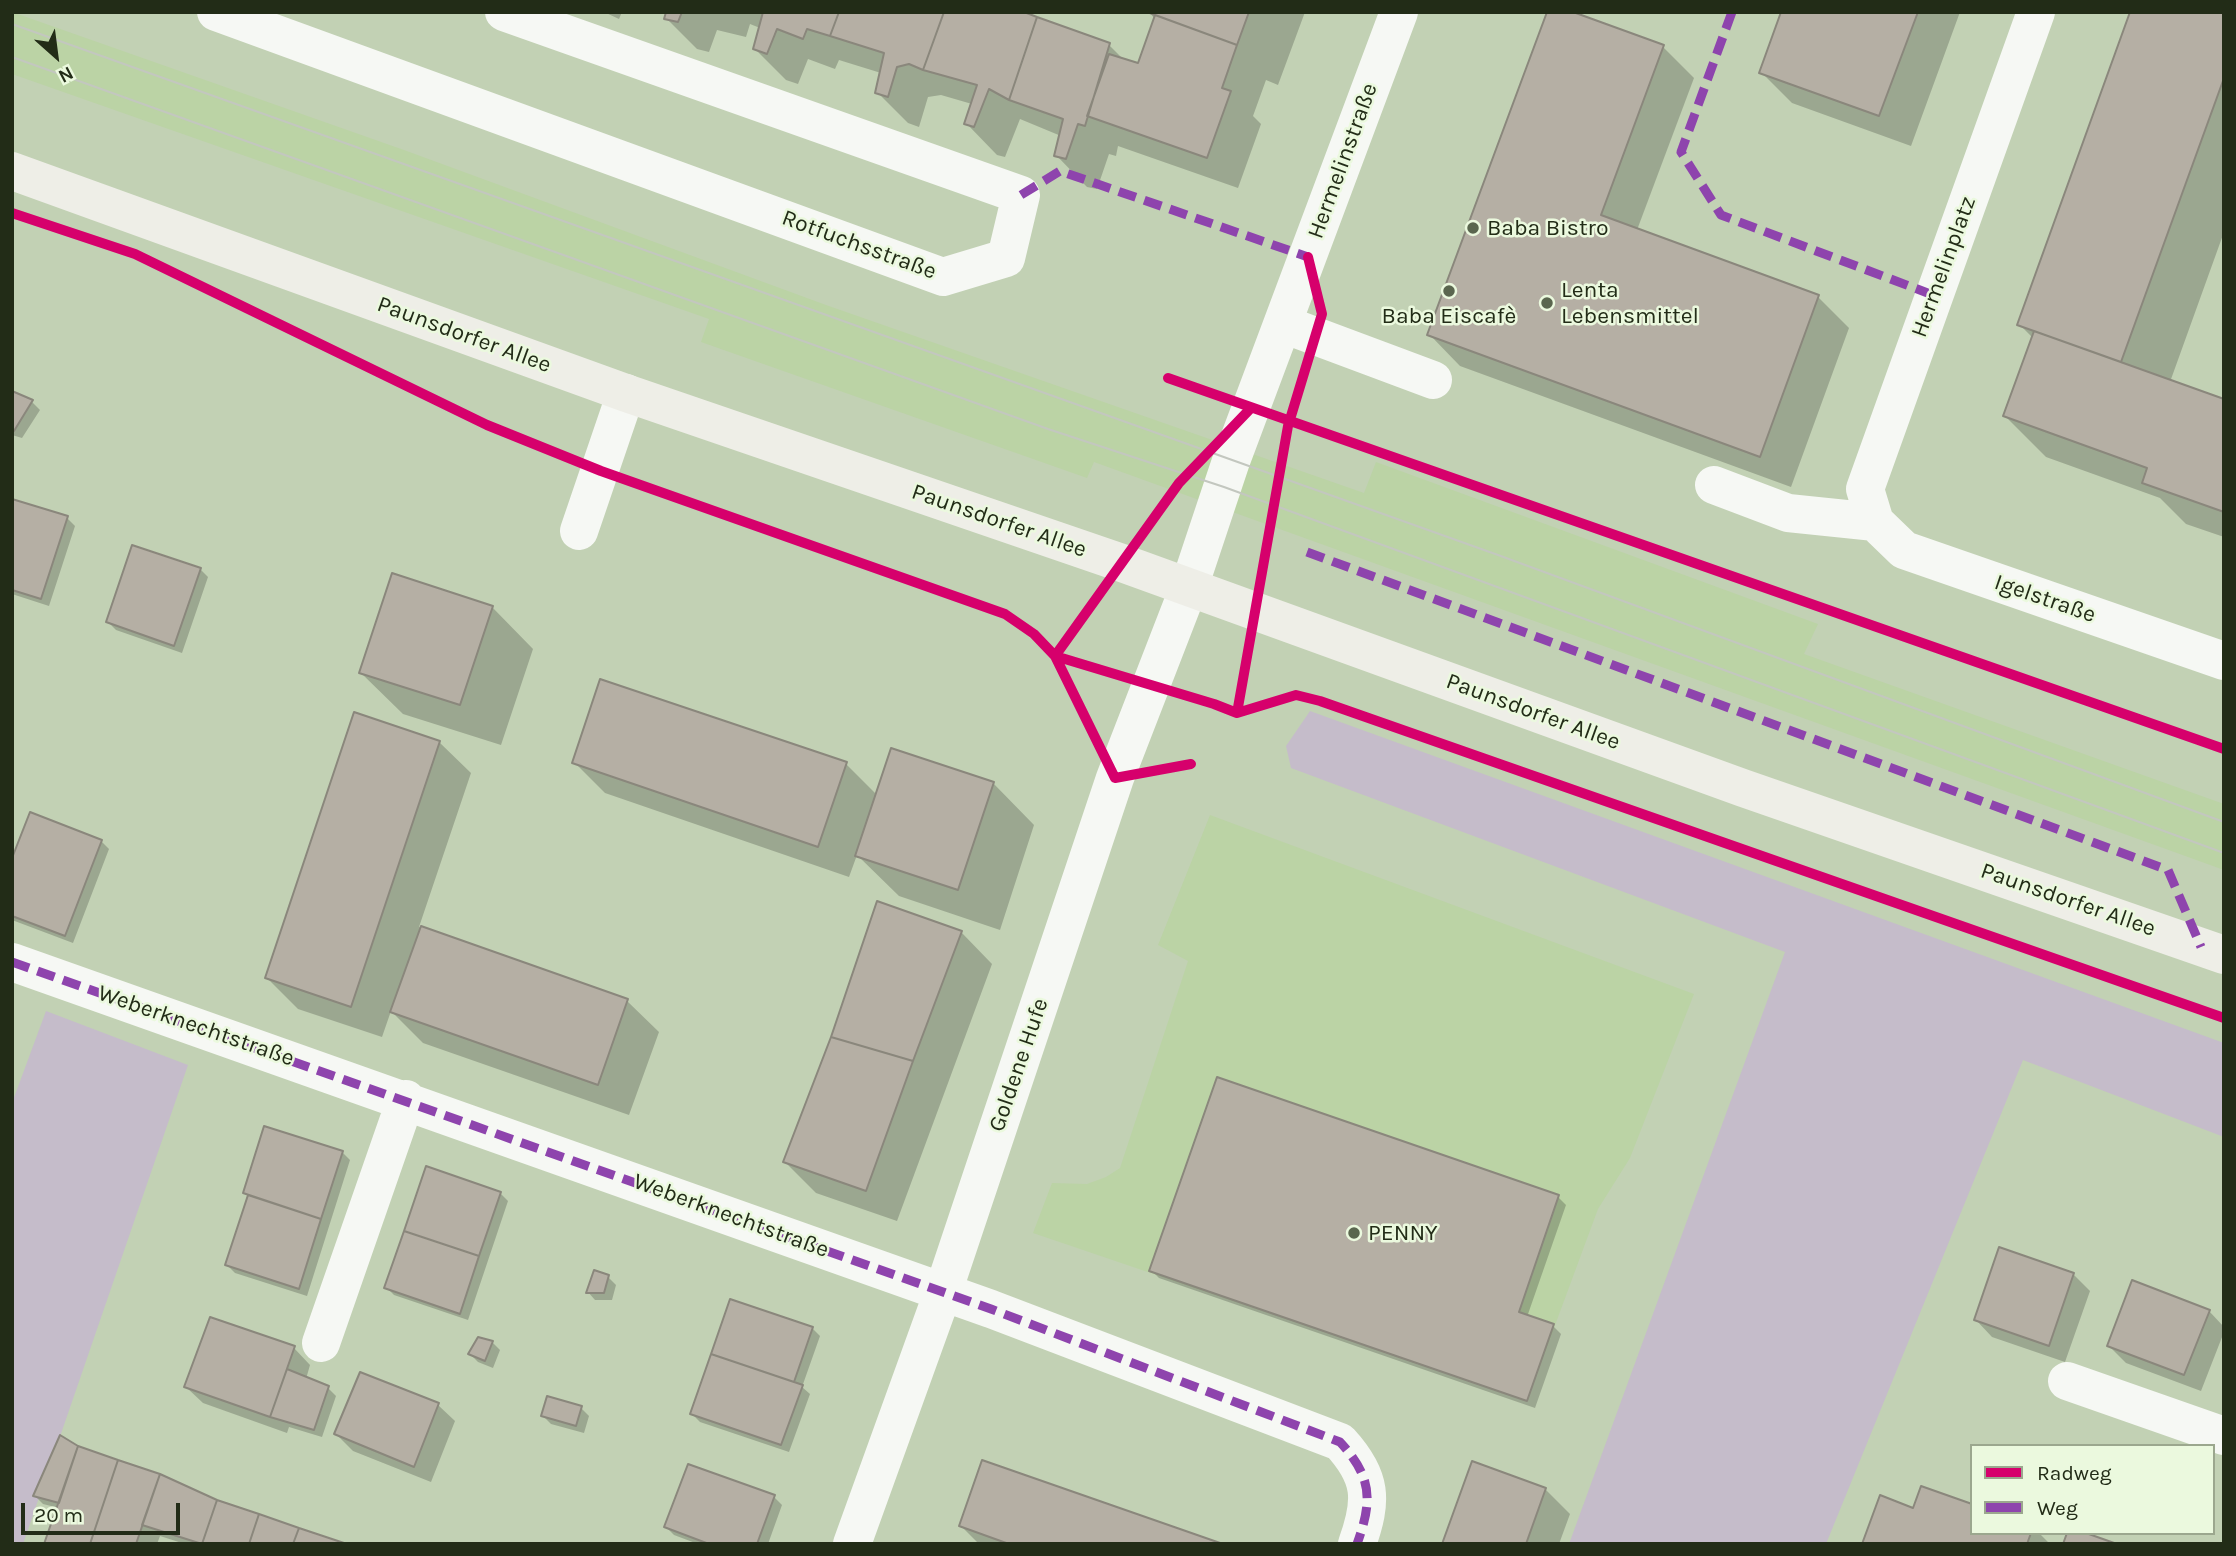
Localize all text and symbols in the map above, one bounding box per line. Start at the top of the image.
north arrow [21,21,91,91]
text: N [55,62,77,87]
street label: Hermelinstraße [1302,79,1384,243]
street label: Hermelinplatz [1906,193,1982,341]
street label: Rotfuchsstraße [778,204,940,286]
place label: Baba Bistro [1487,214,1608,242]
marker: Baba Bistro [1465,220,1481,236]
place label: Lenta Lebensmittel [1561,276,1699,330]
marker: Baba Eiscafè [1441,283,1457,299]
street label: Paunsdorfer Allee [373,291,555,379]
marker: Lenta Lebensmittel [1539,295,1555,311]
place label: Baba Eiscafè [1382,302,1516,330]
street label: Paunsdorfer Allee [908,478,1090,564]
street label: Igelstraße [1991,569,2099,629]
street label: Paunsdorfer Allee [1442,668,1624,756]
street label: Paunsdorfer Allee [1977,857,2159,943]
street label: Weberknechtstraße [94,979,298,1073]
street label: Goldene Hufe [983,995,1055,1135]
street label: Weberknechtstraße [629,1168,833,1264]
place label: PENNY [1368,1219,1438,1247]
marker: PENNY [1346,1225,1362,1241]
legend [1970,1444,2215,1535]
text: Radweg [2037,1461,2112,1485]
scale bar [24,1490,184,1534]
text: Weg [2037,1496,2078,1520]
text: 20 m [34,1503,83,1527]

